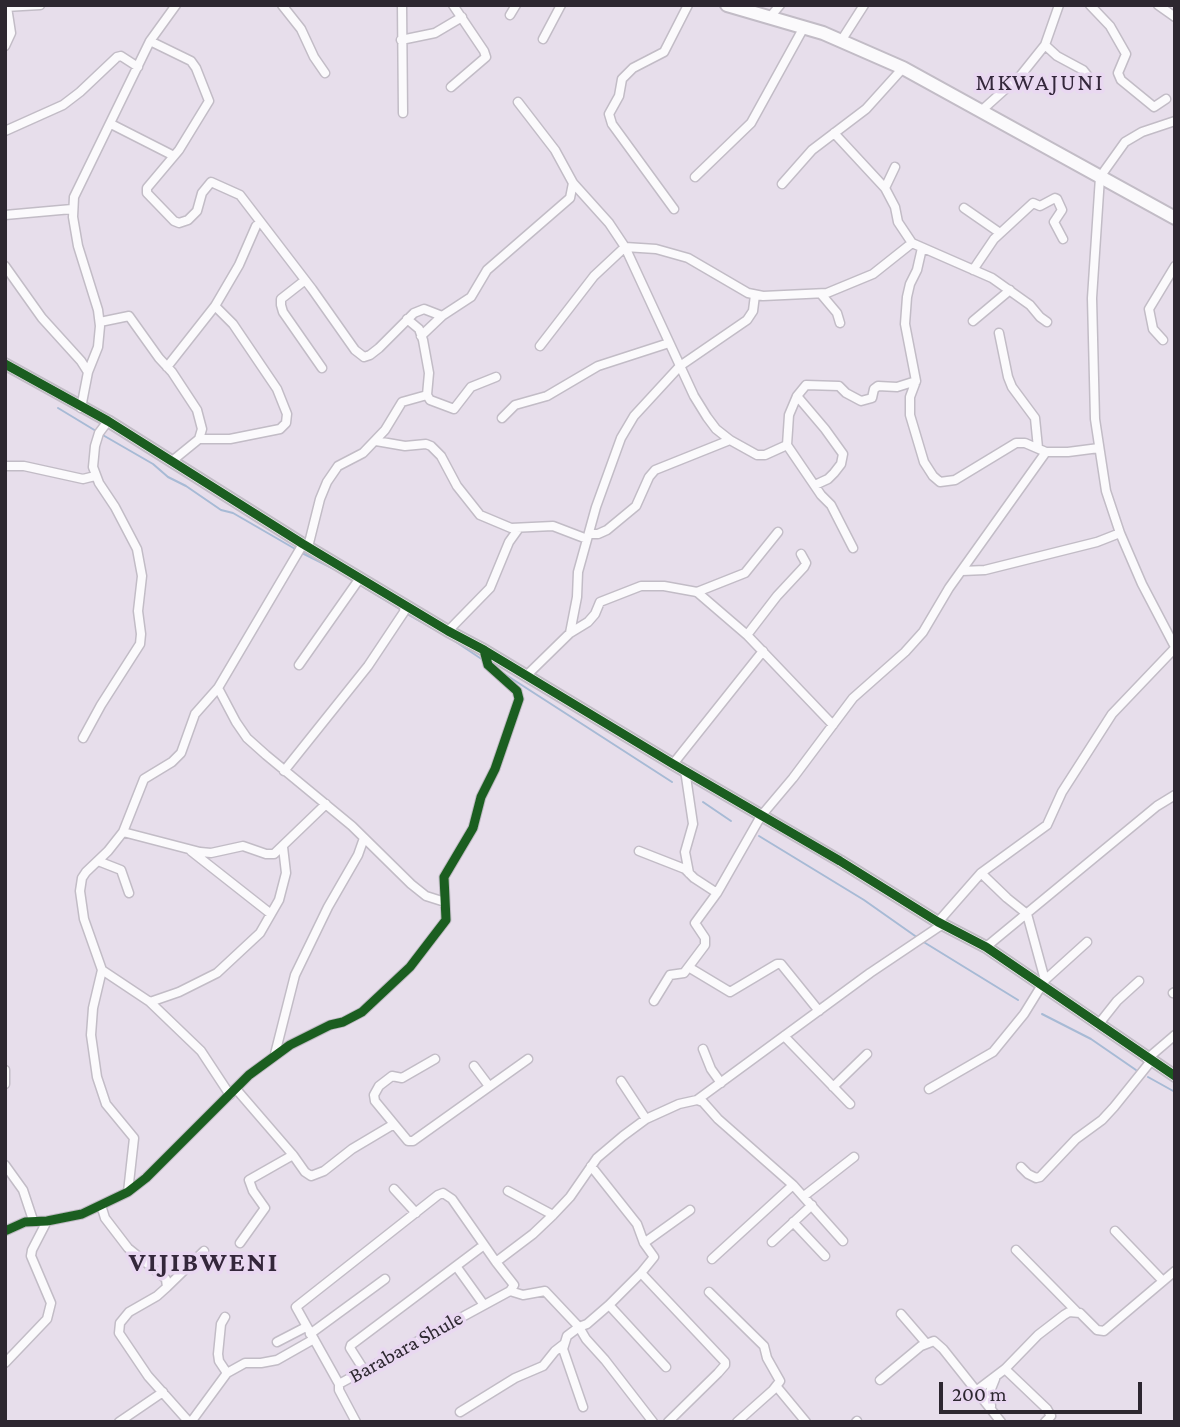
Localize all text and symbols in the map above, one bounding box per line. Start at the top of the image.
district label: MKWAJUNI [976,69,1104,97]
district label: VIJIBWENI [130,1245,278,1279]
street label: Barabara Shule [345,1305,467,1389]
scale bar [942,1368,1145,1412]
text: 200 m [952,1382,1007,1406]

